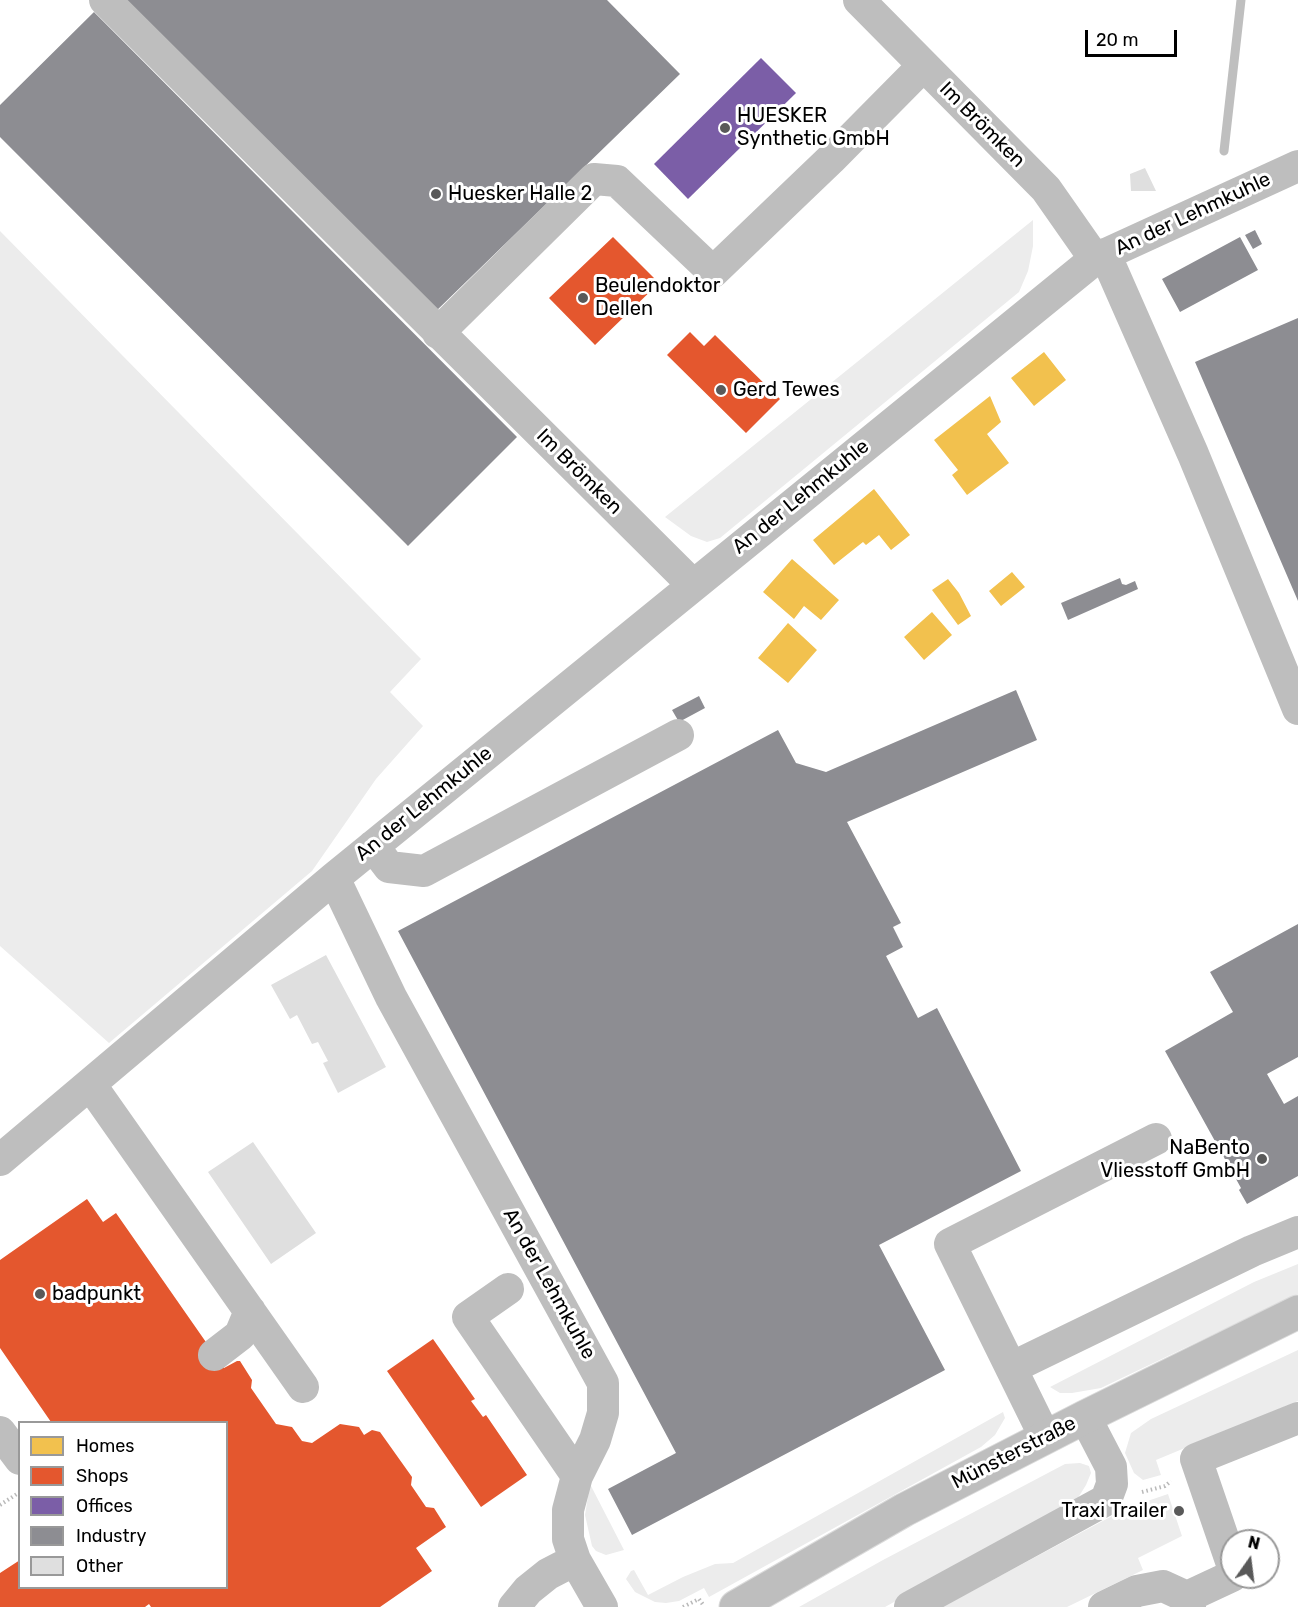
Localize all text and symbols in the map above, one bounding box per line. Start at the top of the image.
scale bar [1088,18,1180,56]
text: 20 m [1096,29,1138,51]
street label: Im Brömken [934,77,1030,173]
place label: HUESKER Synthetic GmbH [737,104,890,151]
marker: HUESKER Synthetic GmbH [718,121,732,135]
street label: An der Lehmkuhle [1111,167,1275,261]
place label: Huesker Halle 2 [448,182,592,206]
marker: Huesker Halle 2 [429,187,443,201]
place label: Beulendoktor Dellen [595,274,720,321]
marker: Beulendoktor Dellen [576,291,590,305]
place label: Gerd Tewes [733,378,840,402]
marker: Gerd Tewes [714,383,728,397]
street label: Im Brömken [531,424,627,520]
street label: An der Lehmkuhle [728,435,874,559]
street label: An der Lehmkuhle [351,742,497,866]
place label: NaBento Vliesstoff GmbH [1100,1136,1250,1183]
marker: NaBento Vliesstoff GmbH [1255,1152,1269,1166]
street label: An der Lehmkuhle [498,1204,600,1364]
place label: badpunkt [52,1282,141,1306]
marker: badpunkt [33,1287,47,1301]
street label: Münsterstraße [948,1411,1080,1495]
legend [18,1421,228,1589]
text: Homes [76,1435,134,1457]
text: Shops [76,1465,128,1487]
text: Offices [76,1495,133,1517]
place label: Traxi Trailer [1061,1499,1167,1523]
marker: Traxi Trailer [1172,1504,1186,1518]
text: Industry [76,1525,146,1547]
north arrow [1220,1529,1280,1589]
text: N [1246,1532,1262,1554]
text: Other [76,1555,123,1577]

